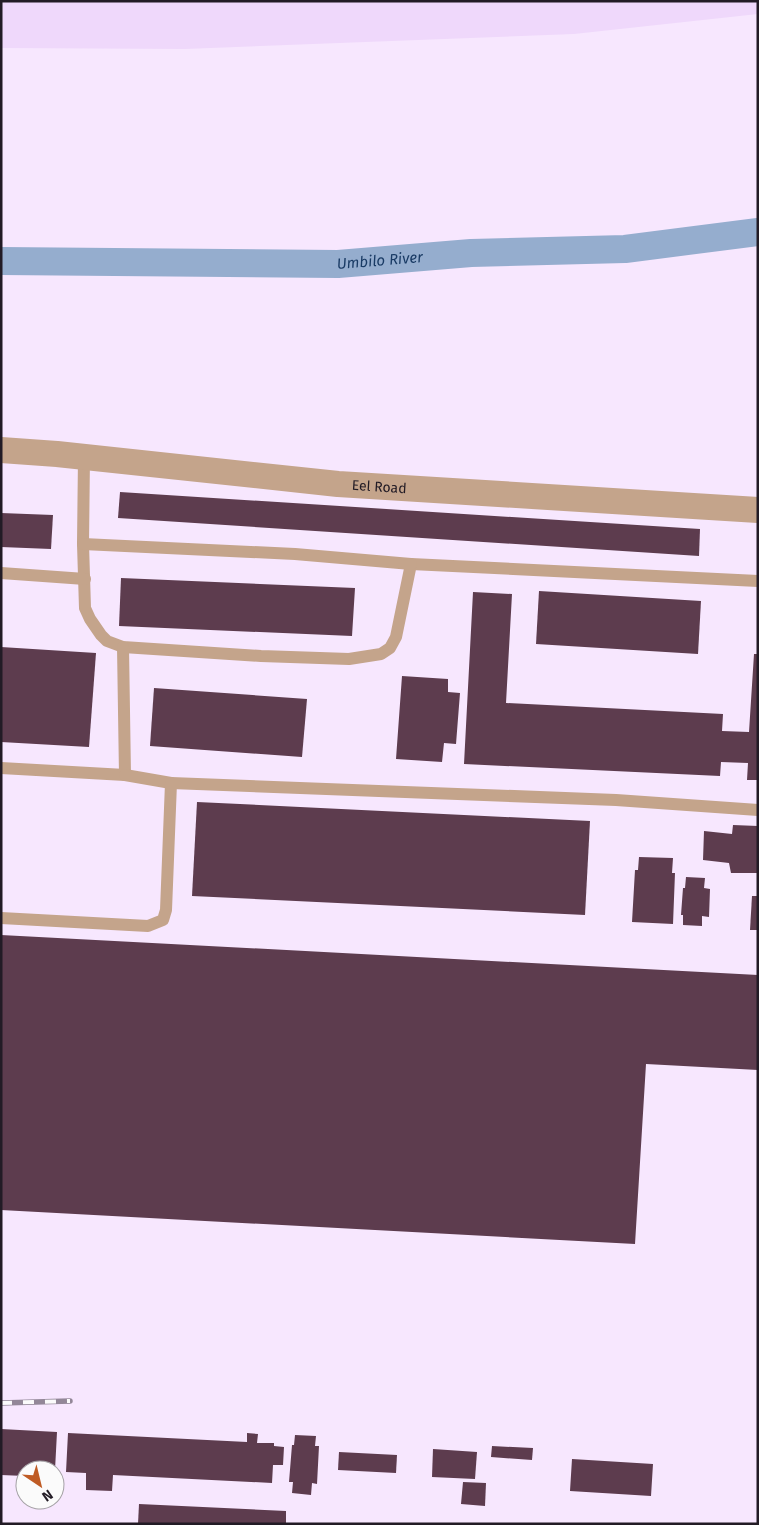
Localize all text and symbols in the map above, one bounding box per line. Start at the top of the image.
water label: Umbilo River [336,248,425,273]
street label: Eel Road [351,477,407,497]
north arrow [15,1460,65,1510]
text: N [38,1486,56,1505]

